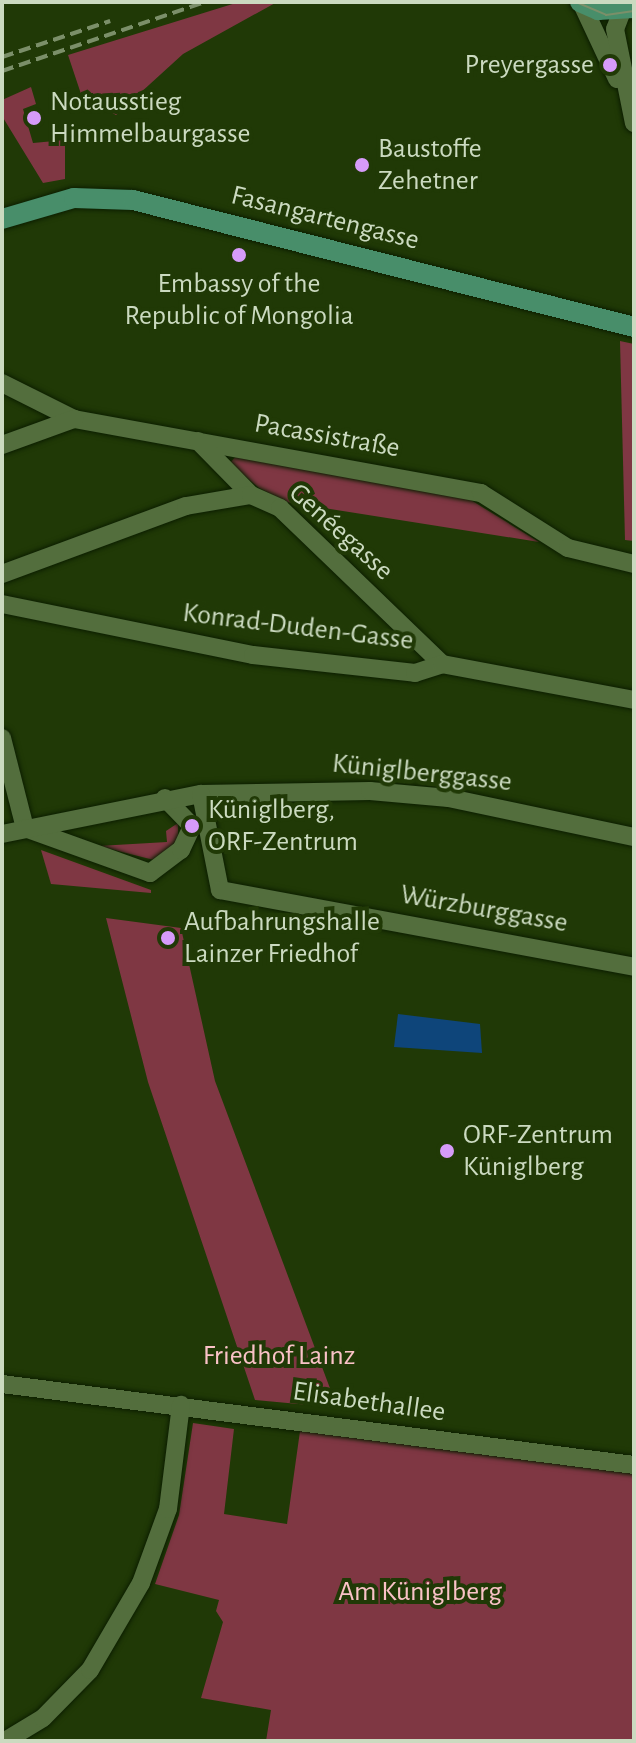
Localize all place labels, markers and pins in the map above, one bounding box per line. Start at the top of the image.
place label: Preyergasse [465,48,594,82]
marker: Preyergasse [601,56,619,74]
place label: Notausstieg Himmelbaurgasse [50,85,250,151]
marker: Notausstieg Himmelbaurgasse [25,109,43,127]
place label: Baustoffe Zehetner [378,132,482,198]
marker: Baustoffe Zehetner [353,156,371,174]
marker: Embassy of the Republic of Mongolia [230,246,248,264]
place label: Embassy of the Republic of Mongolia [124,267,354,333]
place label: Küniglberg, ORF-Zentrum [208,793,358,859]
marker: Küniglberg, ORF-Zentrum [183,817,201,835]
place label: Aufbahrungshalle Lainzer Friedhof [184,905,380,971]
marker: Aufbahrungshalle Lainzer Friedhof [159,929,177,947]
place label: ORF-Zentrum Küniglberg [463,1118,613,1184]
marker: ORF-Zentrum Küniglberg [438,1142,456,1160]

